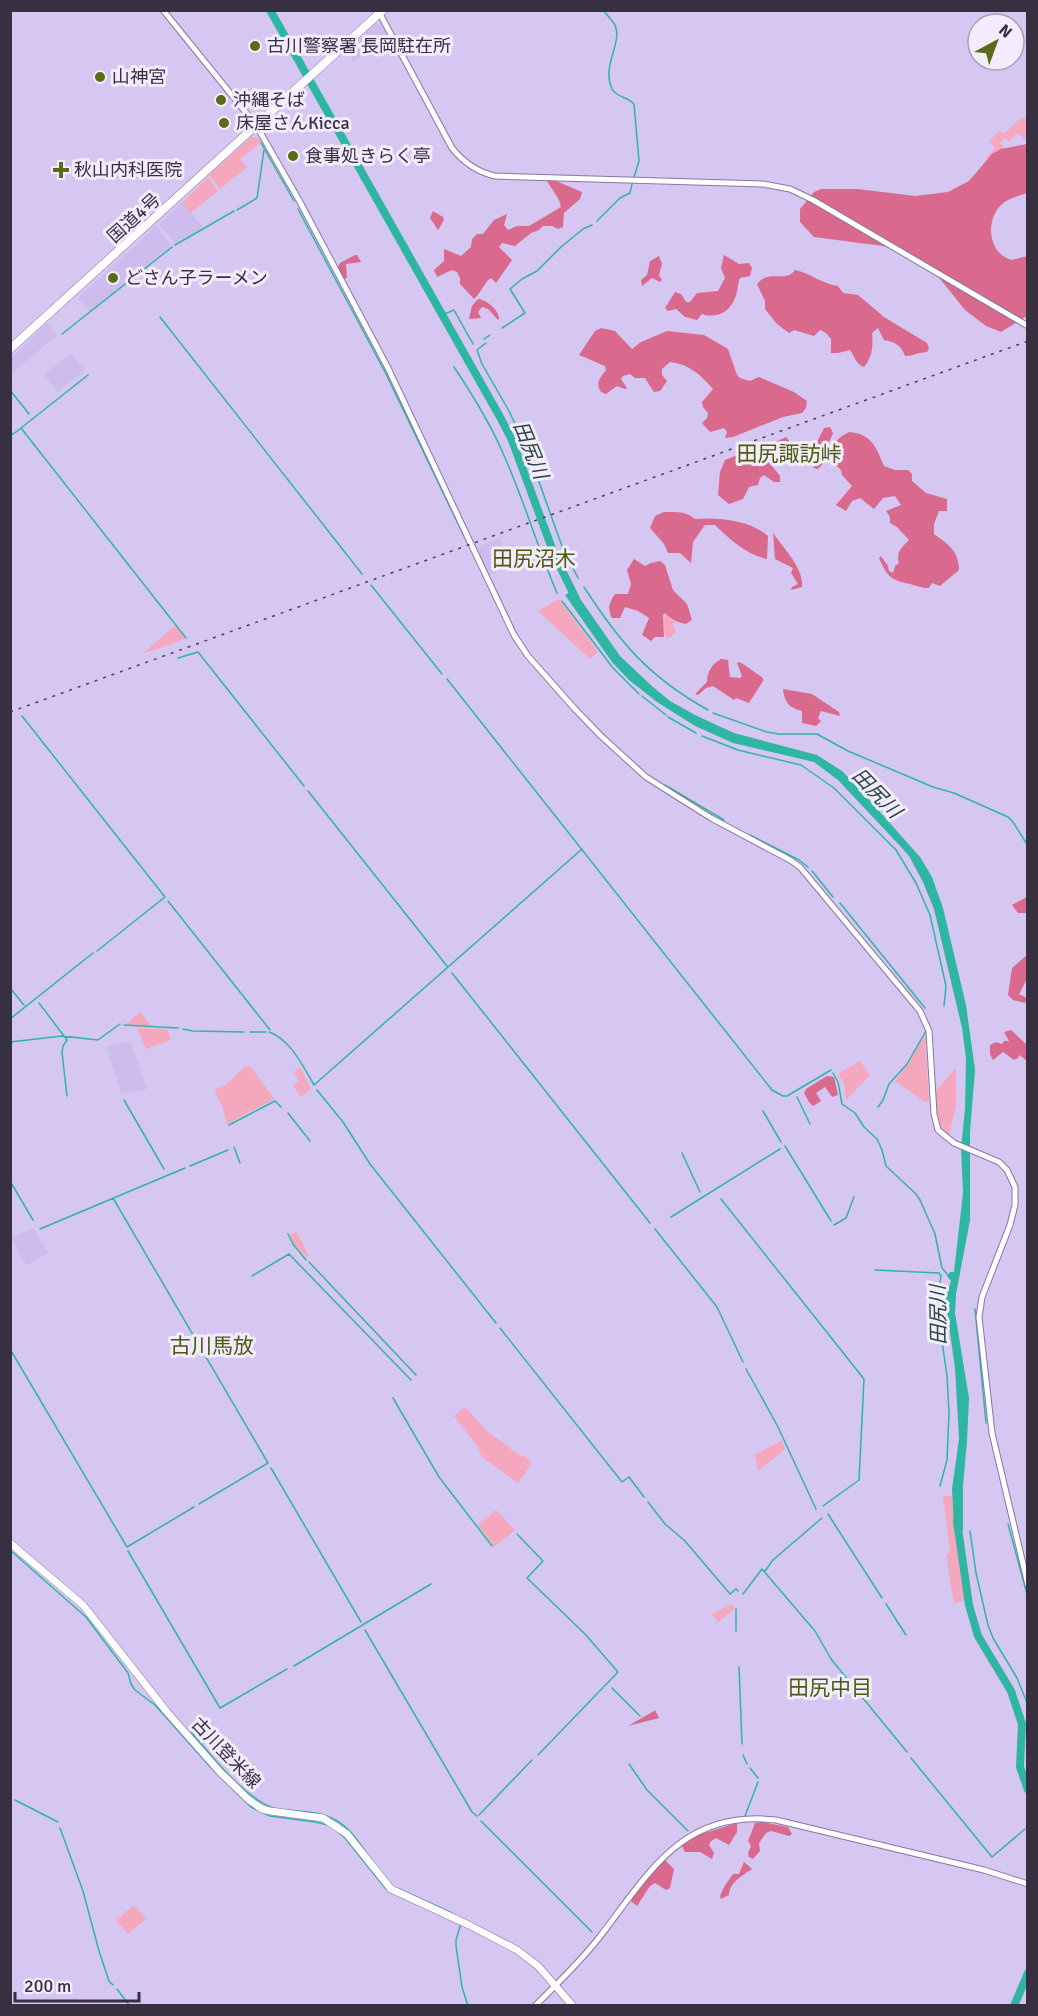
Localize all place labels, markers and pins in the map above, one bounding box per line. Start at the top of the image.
place label: 古川警察署 長岡駐在所 [267,35,451,57]
marker: 古川警察署 長岡駐在所 [248,39,262,53]
place label: 山神宮 [112,66,166,88]
marker: 山神宮 [93,70,107,84]
place label: 沖縄そば [233,89,305,111]
marker: 沖縄そば [214,93,228,107]
place label: 床屋さんKicca [236,112,350,134]
marker: 床屋さんKicca [217,116,231,130]
place label: 食事処きらく亭 [305,145,431,167]
marker: 食事処きらく亭 [286,149,300,163]
place label: 秋山内科医院 [74,159,182,181]
marker: 秋山内科医院 [52,161,70,179]
place label: どさん子ラーメン [125,267,268,289]
marker: どさん子ラーメン [106,271,120,285]

